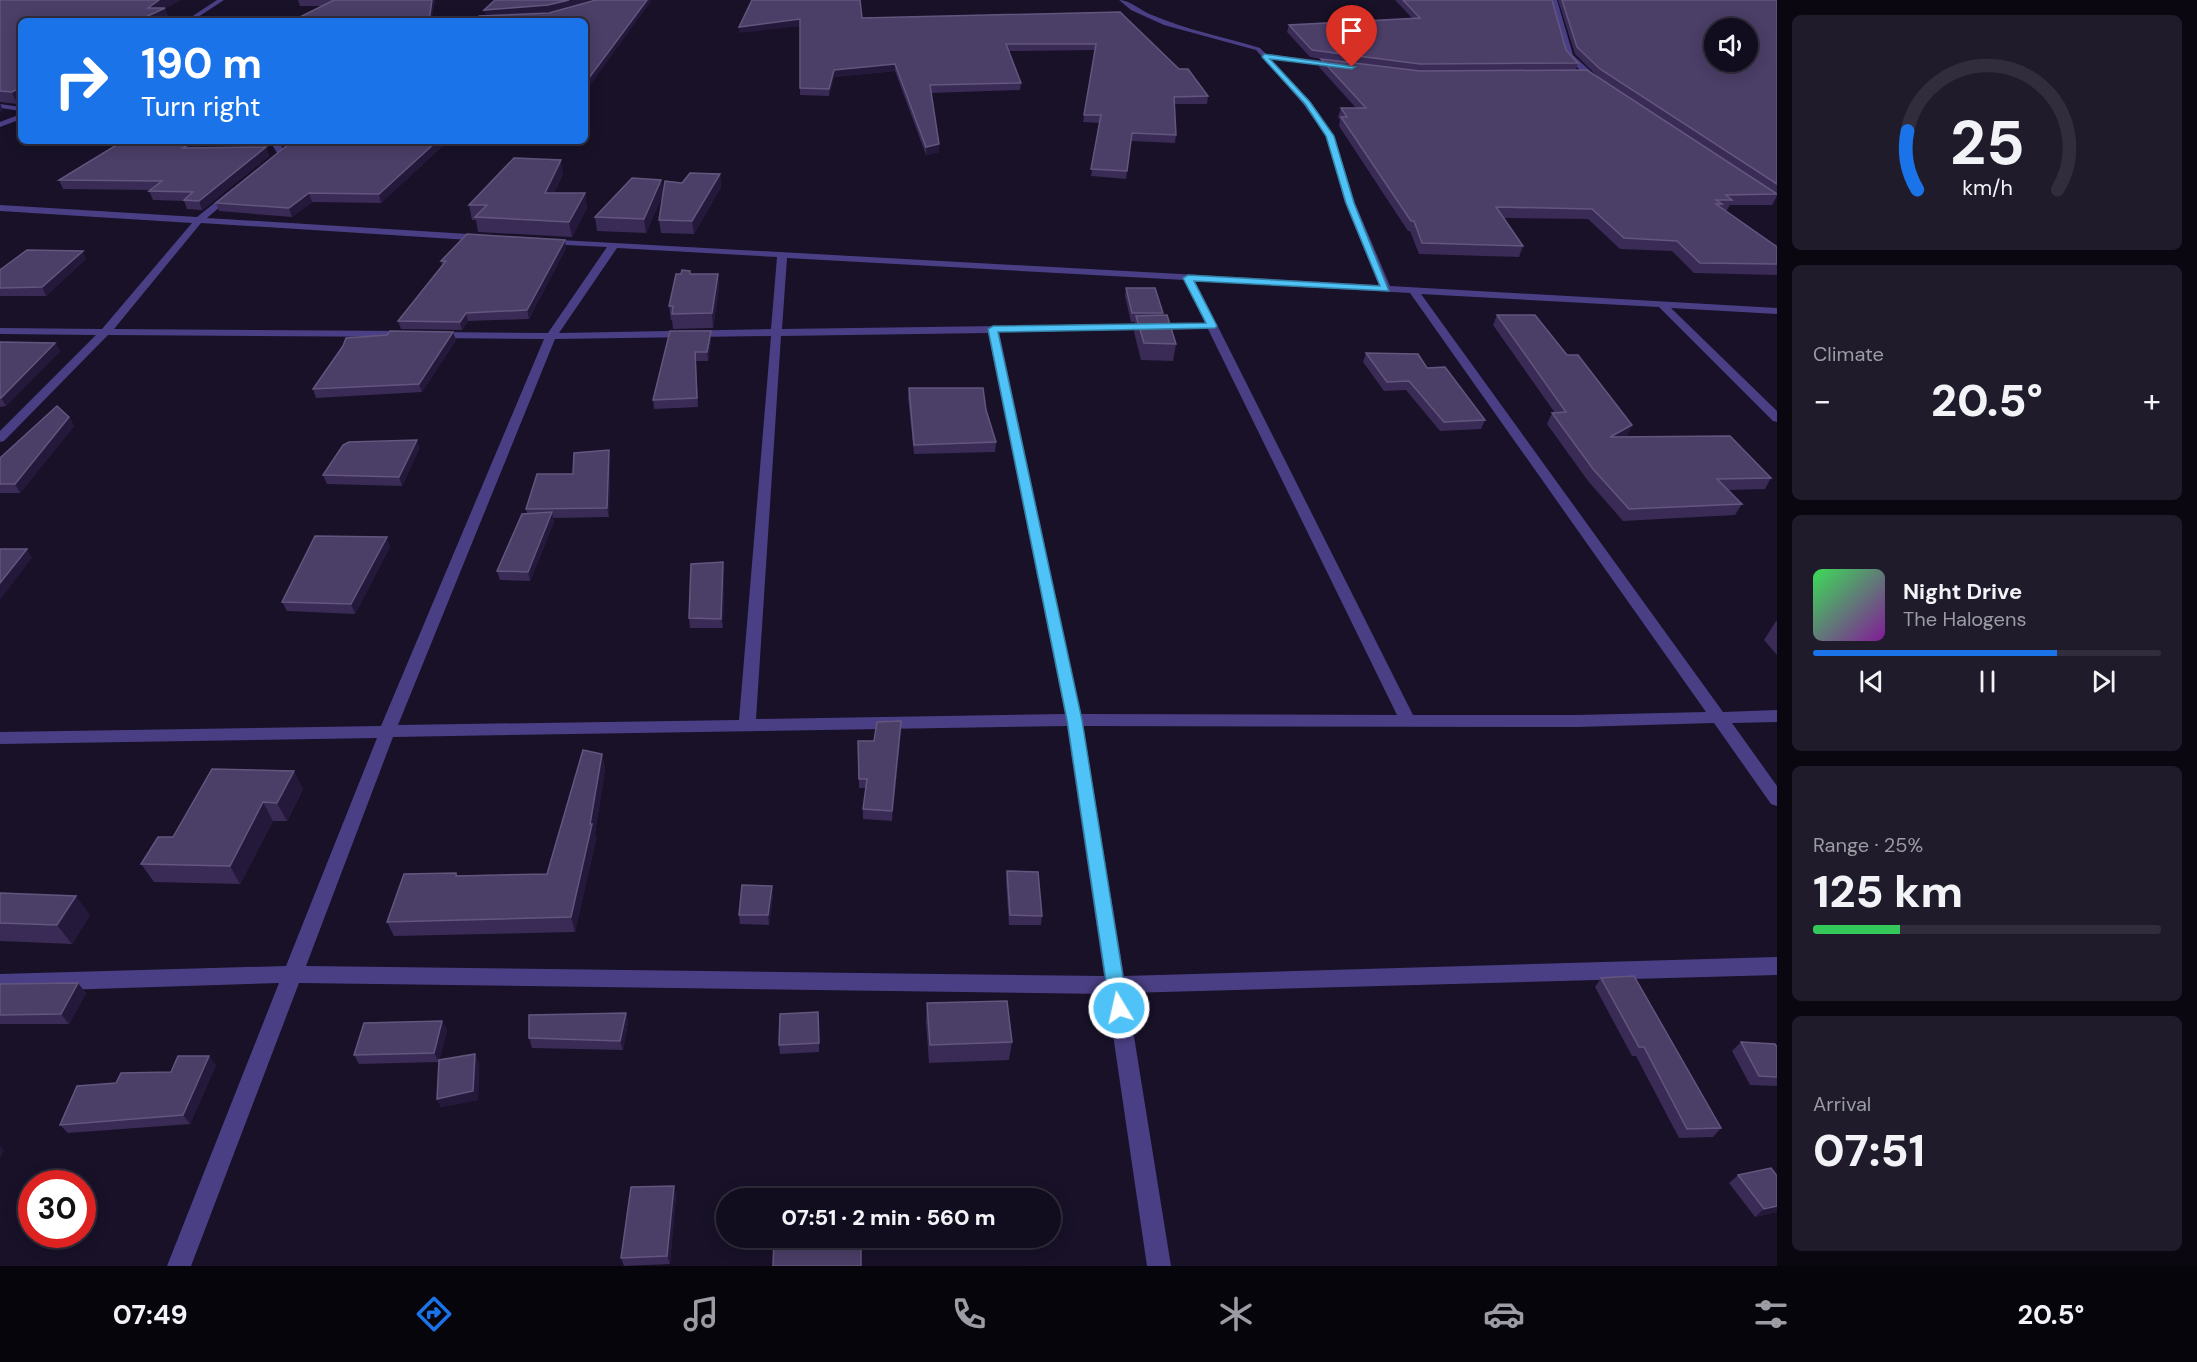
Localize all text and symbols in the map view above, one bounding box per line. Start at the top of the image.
pin [1326,5,1377,67]
icon: arrive [1335,14,1368,47]
map controls [1704,18,1758,72]
button: sound [1704,18,1758,72]
text: 190 m [141,36,262,91]
icon: right [42,42,120,120]
text: Turn right [141,89,261,124]
text: 25 [1950,102,2024,183]
text: km/h [1962,174,2012,202]
text: Climate [1813,341,1884,367]
text: 20.5° [1931,371,2043,430]
text: − [1813,379,1831,422]
text: + [2143,379,2161,422]
text: Night Drive [1903,577,2022,606]
text: The Halogens [1903,606,2026,632]
icon: previous [1855,665,1888,698]
icon: pause [1971,665,2004,698]
icon: next [2087,665,2120,698]
text: Range · 25% [1813,832,1923,858]
text: 125 km [1813,862,1963,921]
position arrow [1087,976,1151,1040]
text: Arrival [1813,1091,1871,1117]
text: 07:51 [1813,1121,1925,1180]
speed limit sign: 30 [18,1170,96,1248]
text: 07:51 · 2 min · 560 m [781,1203,996,1232]
icon: directions [413,1293,455,1335]
icon: music [680,1293,722,1335]
icon: phone [948,1293,990,1335]
icon: climate [1215,1293,1257,1335]
icon: car [1483,1293,1525,1335]
icon: filters [1750,1293,1792,1335]
text: 07:49 [113,1297,188,1332]
text: 20.5° [2017,1297,2084,1332]

